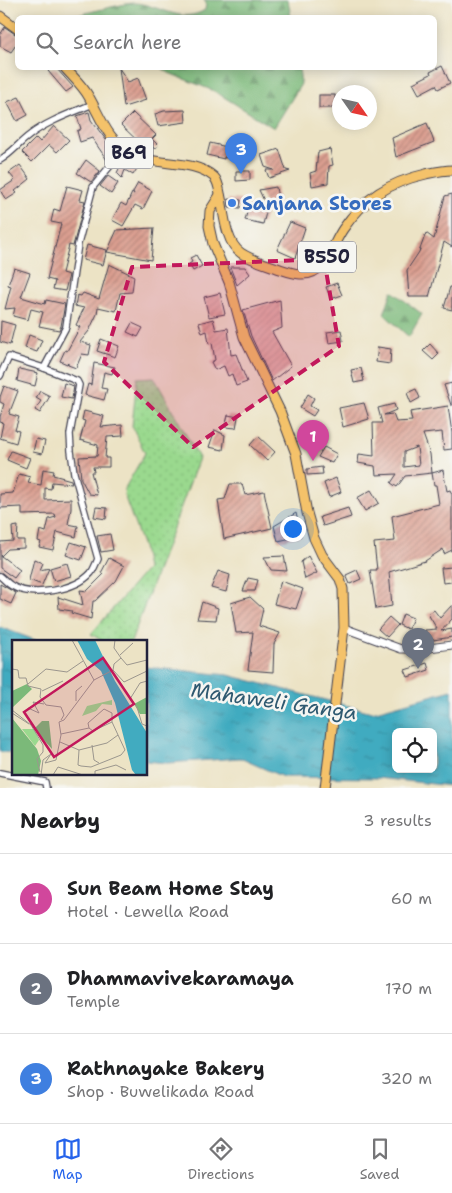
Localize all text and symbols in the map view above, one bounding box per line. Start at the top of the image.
search box [15,15,437,70]
icon: search [33,29,61,57]
text: Search here [73,30,182,55]
north arrow [332,85,377,130]
pin: 3 [225,133,257,174]
road number: B69 [105,138,153,168]
place label: Sanjana Stores [242,191,392,216]
marker: Sanjana Stores [226,197,238,209]
road number: B550 [298,242,356,272]
pin: 1 [297,420,329,461]
your location [280,516,306,542]
pin: 2 [402,628,434,669]
inset map [12,640,148,776]
water label: Mahaweli Ganga [189,676,359,726]
map controls [392,728,437,773]
button: locate [392,728,437,773]
text: Nearby [20,807,100,835]
text: 3 results [363,810,432,831]
text: Sun Beam Home Stay [67,876,274,901]
text: 1 [32,888,40,909]
text: 60 m [391,888,432,909]
text: Hotel · Lewella Road [67,901,229,922]
text: Dhammavivekaramaya [67,966,294,991]
text: 2 [30,978,42,999]
text: 170 m [385,978,432,999]
text: Temple [67,991,120,1012]
text: Rathnayake Bakery [67,1056,265,1081]
text: 3 [30,1068,42,1089]
text: 320 m [381,1068,432,1089]
text: Shop · Buwelikada Road [67,1081,254,1102]
tab: Map [53,1135,83,1183]
tab: Directions [188,1135,254,1183]
tab: Saved [360,1135,399,1183]

